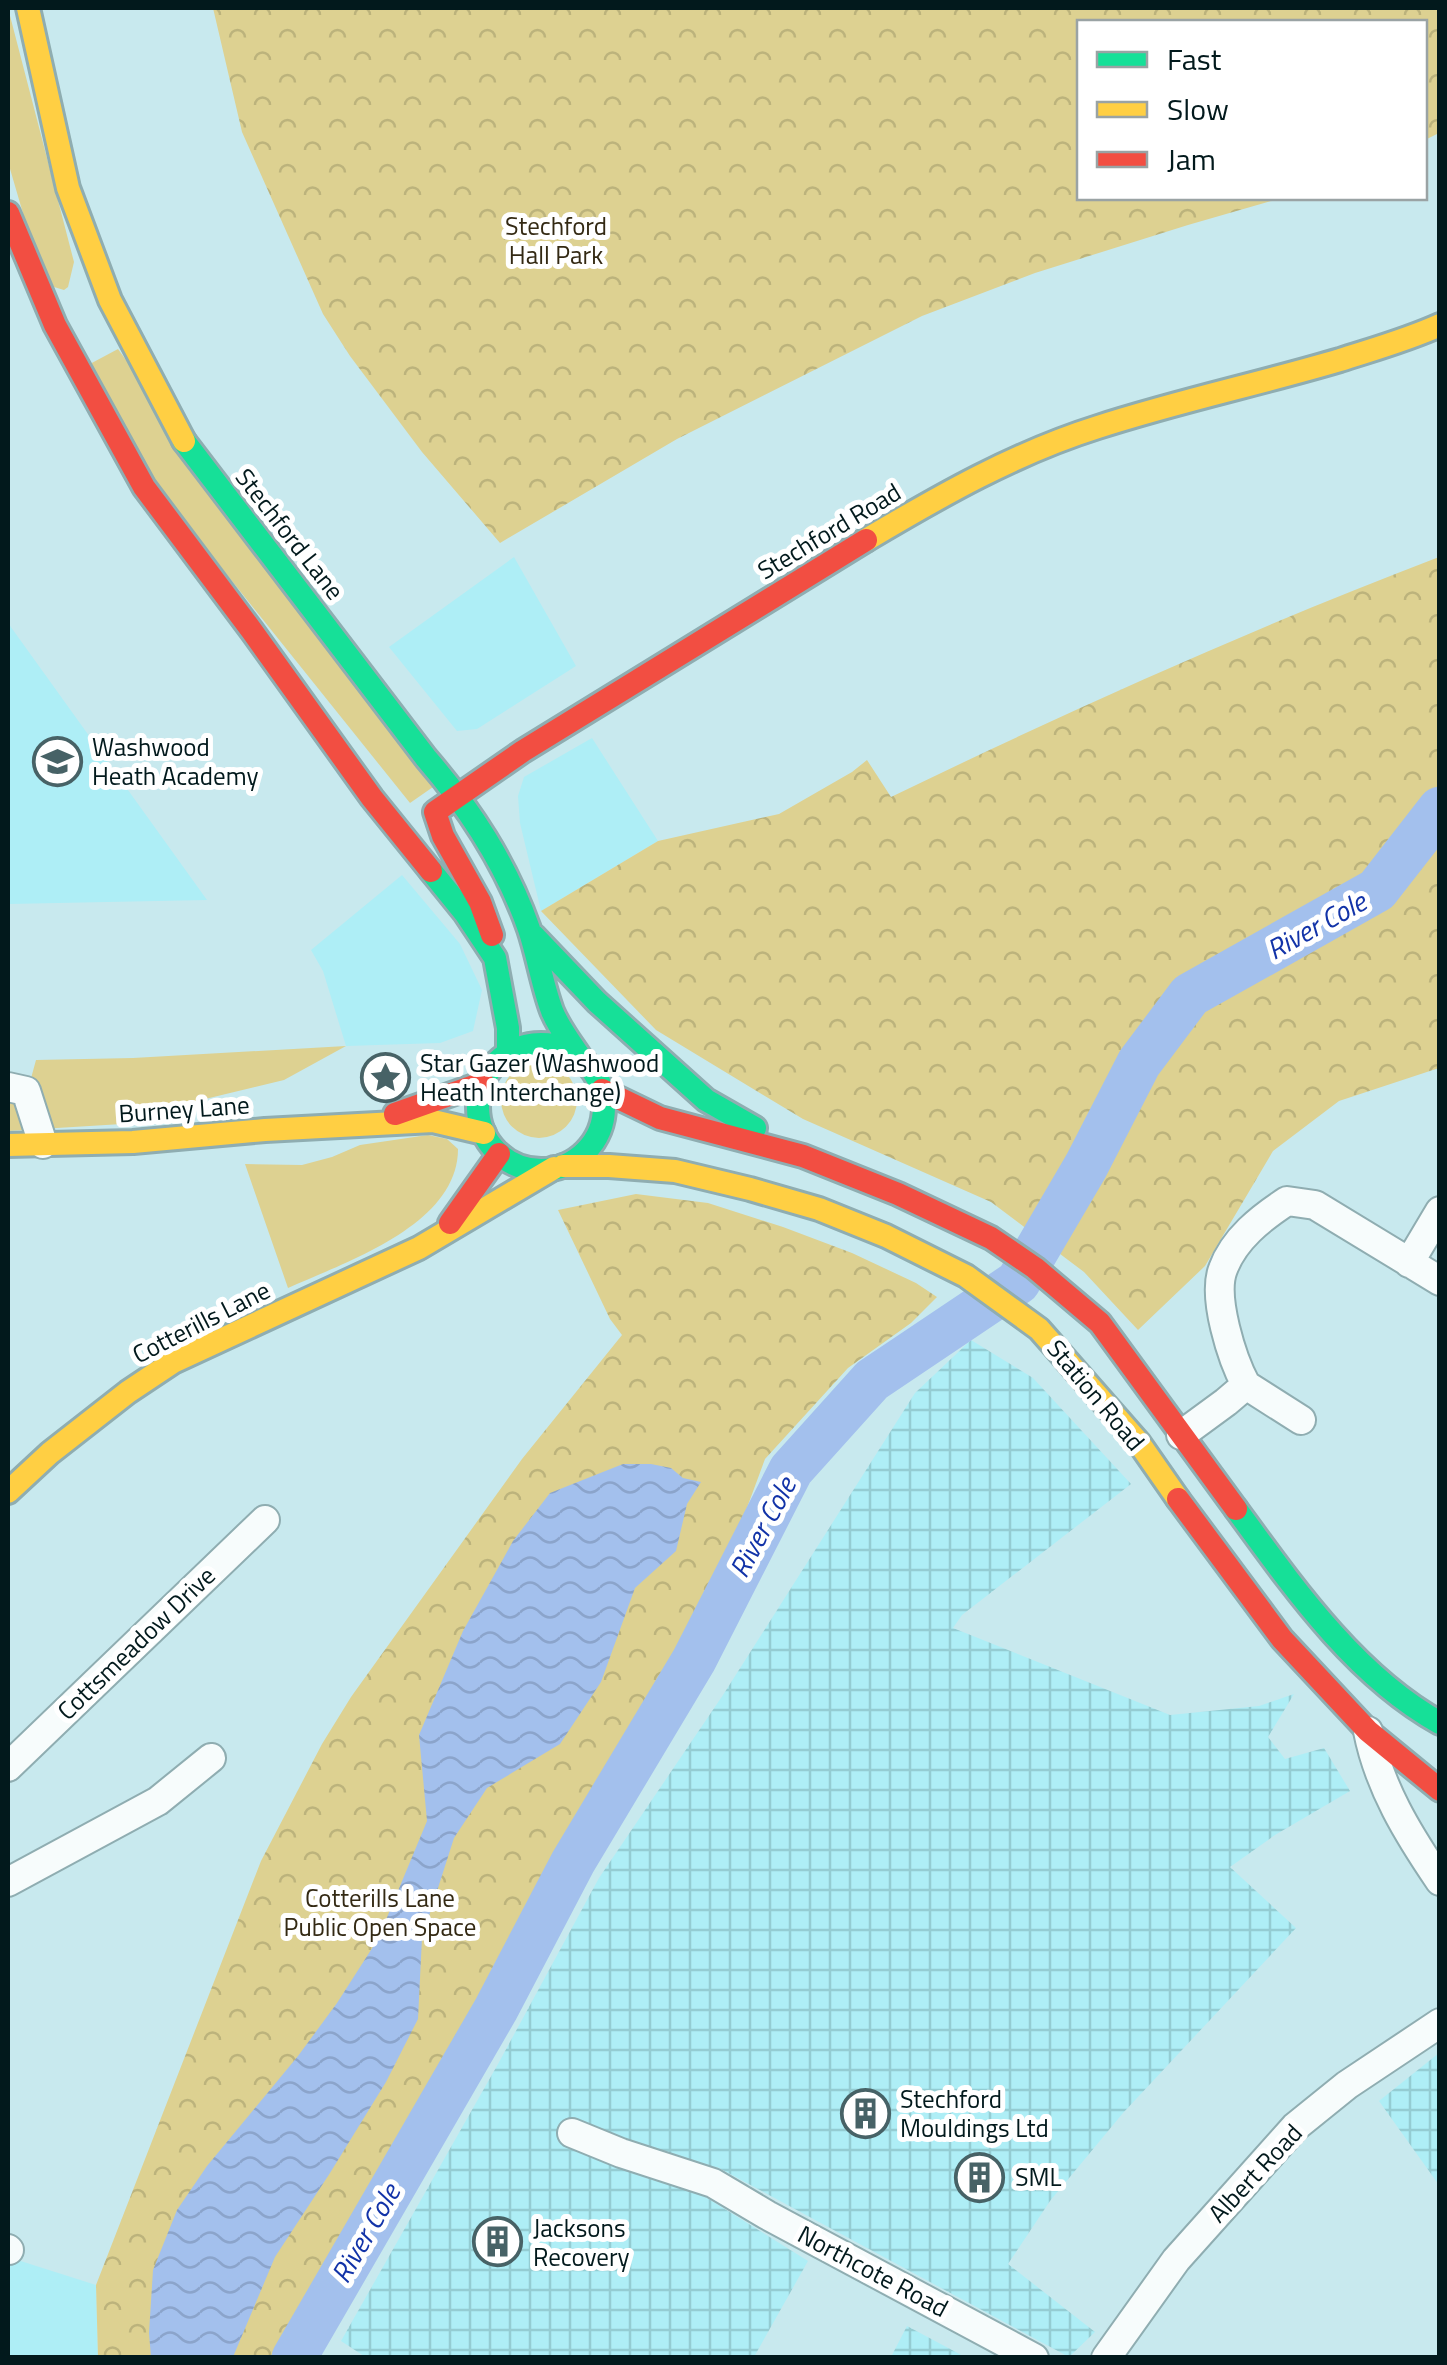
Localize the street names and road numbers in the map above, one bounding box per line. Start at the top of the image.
street label: Stechford Lane [226,460,354,608]
street label: Stechford Road [750,473,908,589]
street label: Burney Lane [117,1085,251,1133]
street label: Cotterills Lane [126,1271,276,1373]
street label: Station Road [1038,1331,1154,1459]
street label: Cottsmeadow Drive [48,1557,224,1729]
street label: Albert Road [1199,2115,1311,2231]
street label: Northcote Road [791,2215,955,2327]

